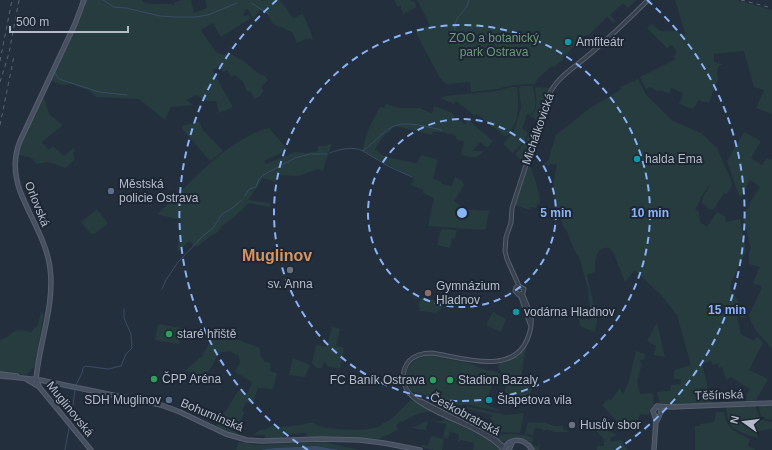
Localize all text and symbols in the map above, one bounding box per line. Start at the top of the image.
scale bar [10,8,128,34]
text: 500 m [16,15,49,29]
park label: ZOO a botanický park Ostrava [449,31,539,59]
place label: Amfiteátr [576,35,624,49]
marker: Amfiteátr [563,37,573,47]
street label: Michálkovická [519,91,557,167]
place label: halda Ema [645,152,703,166]
marker: halda Ema [632,154,642,164]
place label: Městská policie Ostrava [119,177,199,205]
street label: Orlovská [22,179,52,229]
marker: Městská policie Ostrava [106,186,116,196]
centre of rings [455,206,469,220]
text: 5 min [540,206,572,220]
text: 10 min [631,206,669,220]
district label: Muglinov [242,247,312,264]
marker: sv. Anna [285,265,295,275]
place label: sv. Anna [267,277,313,291]
place label: Gymnázium Hladnov [436,279,500,307]
marker: Gymnázium Hladnov [423,288,433,298]
text: 15 min [708,303,746,317]
place label: vodárna Hladnov [524,305,615,319]
marker: vodárna Hladnov [511,307,521,317]
place label: staré hřiště [177,327,237,341]
marker: staré hřiště [164,329,174,339]
place label: ČPP Aréna [162,371,221,386]
place label: FC Baník Ostrava [330,373,425,387]
place label: Stadion Bazaly [458,373,538,387]
marker: ČPP Aréna [149,374,159,384]
marker: FC Baník Ostrava [428,375,438,385]
marker: Stadion Bazaly [445,375,455,385]
street label: Muglinovská [44,379,97,440]
street label: Těšínská [694,387,744,403]
street label: Českobratrská [428,389,503,438]
place label: Šlapetova vila [497,392,572,407]
place label: SDH Muglinov [84,393,161,407]
marker: SDH Muglinov [164,395,174,405]
marker: Šlapetova vila [484,395,494,405]
street label: Bohumínská [179,396,246,435]
north arrow [724,402,764,442]
text: N [728,414,741,425]
place label: Husův sbor [580,418,641,432]
marker: Husův sbor [567,420,577,430]

